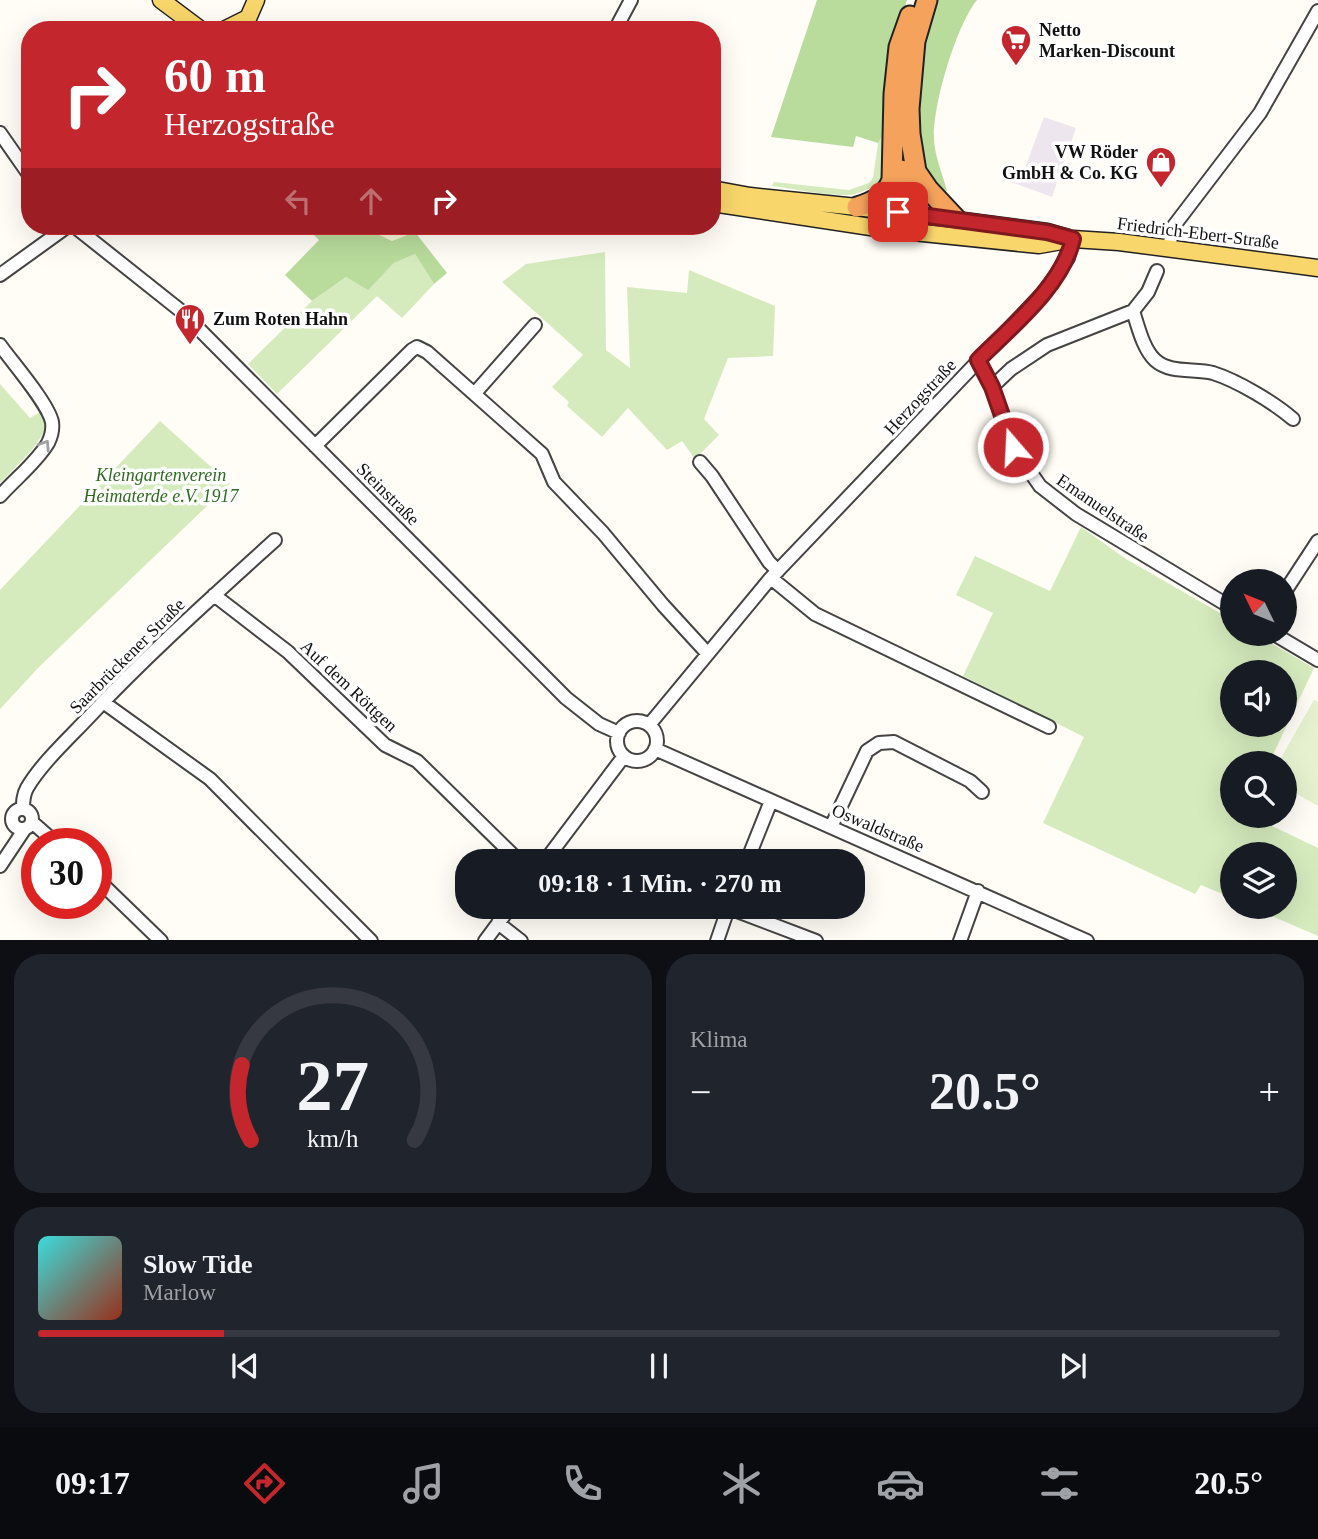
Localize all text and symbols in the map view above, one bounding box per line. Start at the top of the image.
place label: Netto Marken-Discount [1039,20,1175,61]
supermarket icon: Netto Marken-Discount [999,23,1033,67]
text: 60 m [164,48,266,103]
icon: right [49,49,140,140]
text: Herzogstraße [164,106,335,142]
place label: VW Röder GmbH & Co. KG [1002,142,1138,183]
shop icon: VW Röder GmbH & Co. KG [1144,145,1178,189]
icon: left [279,182,317,220]
icon: ahead [352,182,390,220]
icon: right [425,182,463,220]
pin [868,182,928,242]
icon: arrive [879,193,917,231]
street label: Friedrich-Ebert-Straße [1116,213,1280,253]
restaurant icon: Zum Roten Hahn [173,302,207,346]
place label: Zum Roten Hahn [213,309,348,329]
street label: Herzogstraße [880,355,960,439]
position arrow [976,410,1050,484]
one-way arrow [36,440,49,453]
street label: Steinstraße [353,459,423,529]
park label: Kleingartenverein Heimaterde e.V. 1917 [83,465,239,506]
street label: Emanuelstraße [1053,470,1153,546]
north arrow [1220,569,1297,646]
map controls [1220,569,1297,919]
street label: Saarbrückener Straße [65,594,189,718]
street label: Auf dem Röttgen [296,636,402,736]
button: sound [1220,660,1297,737]
button: search [1220,751,1297,828]
street label: Oswaldstraße [829,800,927,856]
speed limit sign: 30 [21,828,112,919]
button: layers [1220,842,1297,919]
text: 09:18 · 1 Min. · 270 m [538,869,782,898]
text: Klima [690,1027,748,1052]
text: 27 [297,1045,369,1126]
text: 20.5° [929,1063,1041,1120]
text: − [690,1071,711,1113]
text: + [1259,1071,1280,1113]
text: km/h [307,1124,359,1151]
text: Slow Tide [143,1250,253,1279]
text: Marlow [143,1280,216,1305]
icon: previous [226,1347,264,1385]
icon: pause [640,1347,678,1385]
icon: next [1054,1347,1092,1385]
icon: directions [240,1459,289,1508]
icon: music [399,1459,448,1508]
icon: phone [558,1459,607,1508]
icon: climate [717,1459,766,1508]
icon: car [876,1459,925,1508]
icon: filters [1035,1459,1084,1508]
text: 09:17 [55,1465,130,1501]
text: 20.5° [1194,1465,1263,1501]

